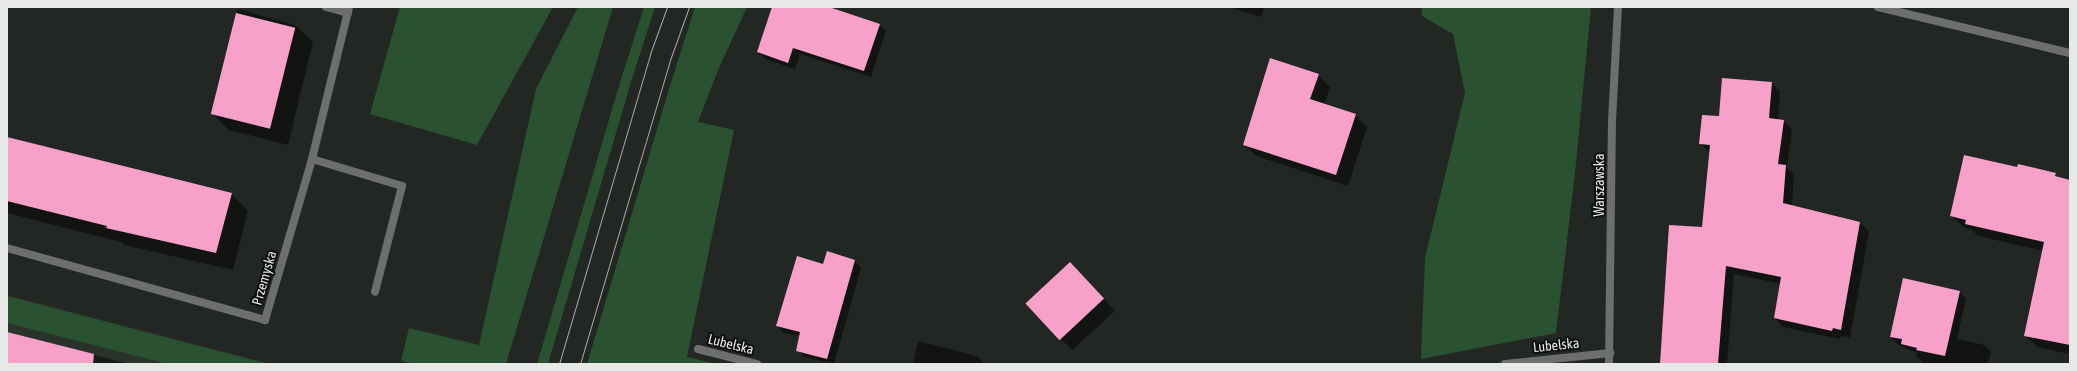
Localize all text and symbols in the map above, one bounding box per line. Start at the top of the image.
street label: Warszawska [1591,154,1607,216]
street label: Przemyska [248,249,280,307]
street label: Lubelska [706,330,756,358]
street label: Lubelska [1532,334,1580,356]

